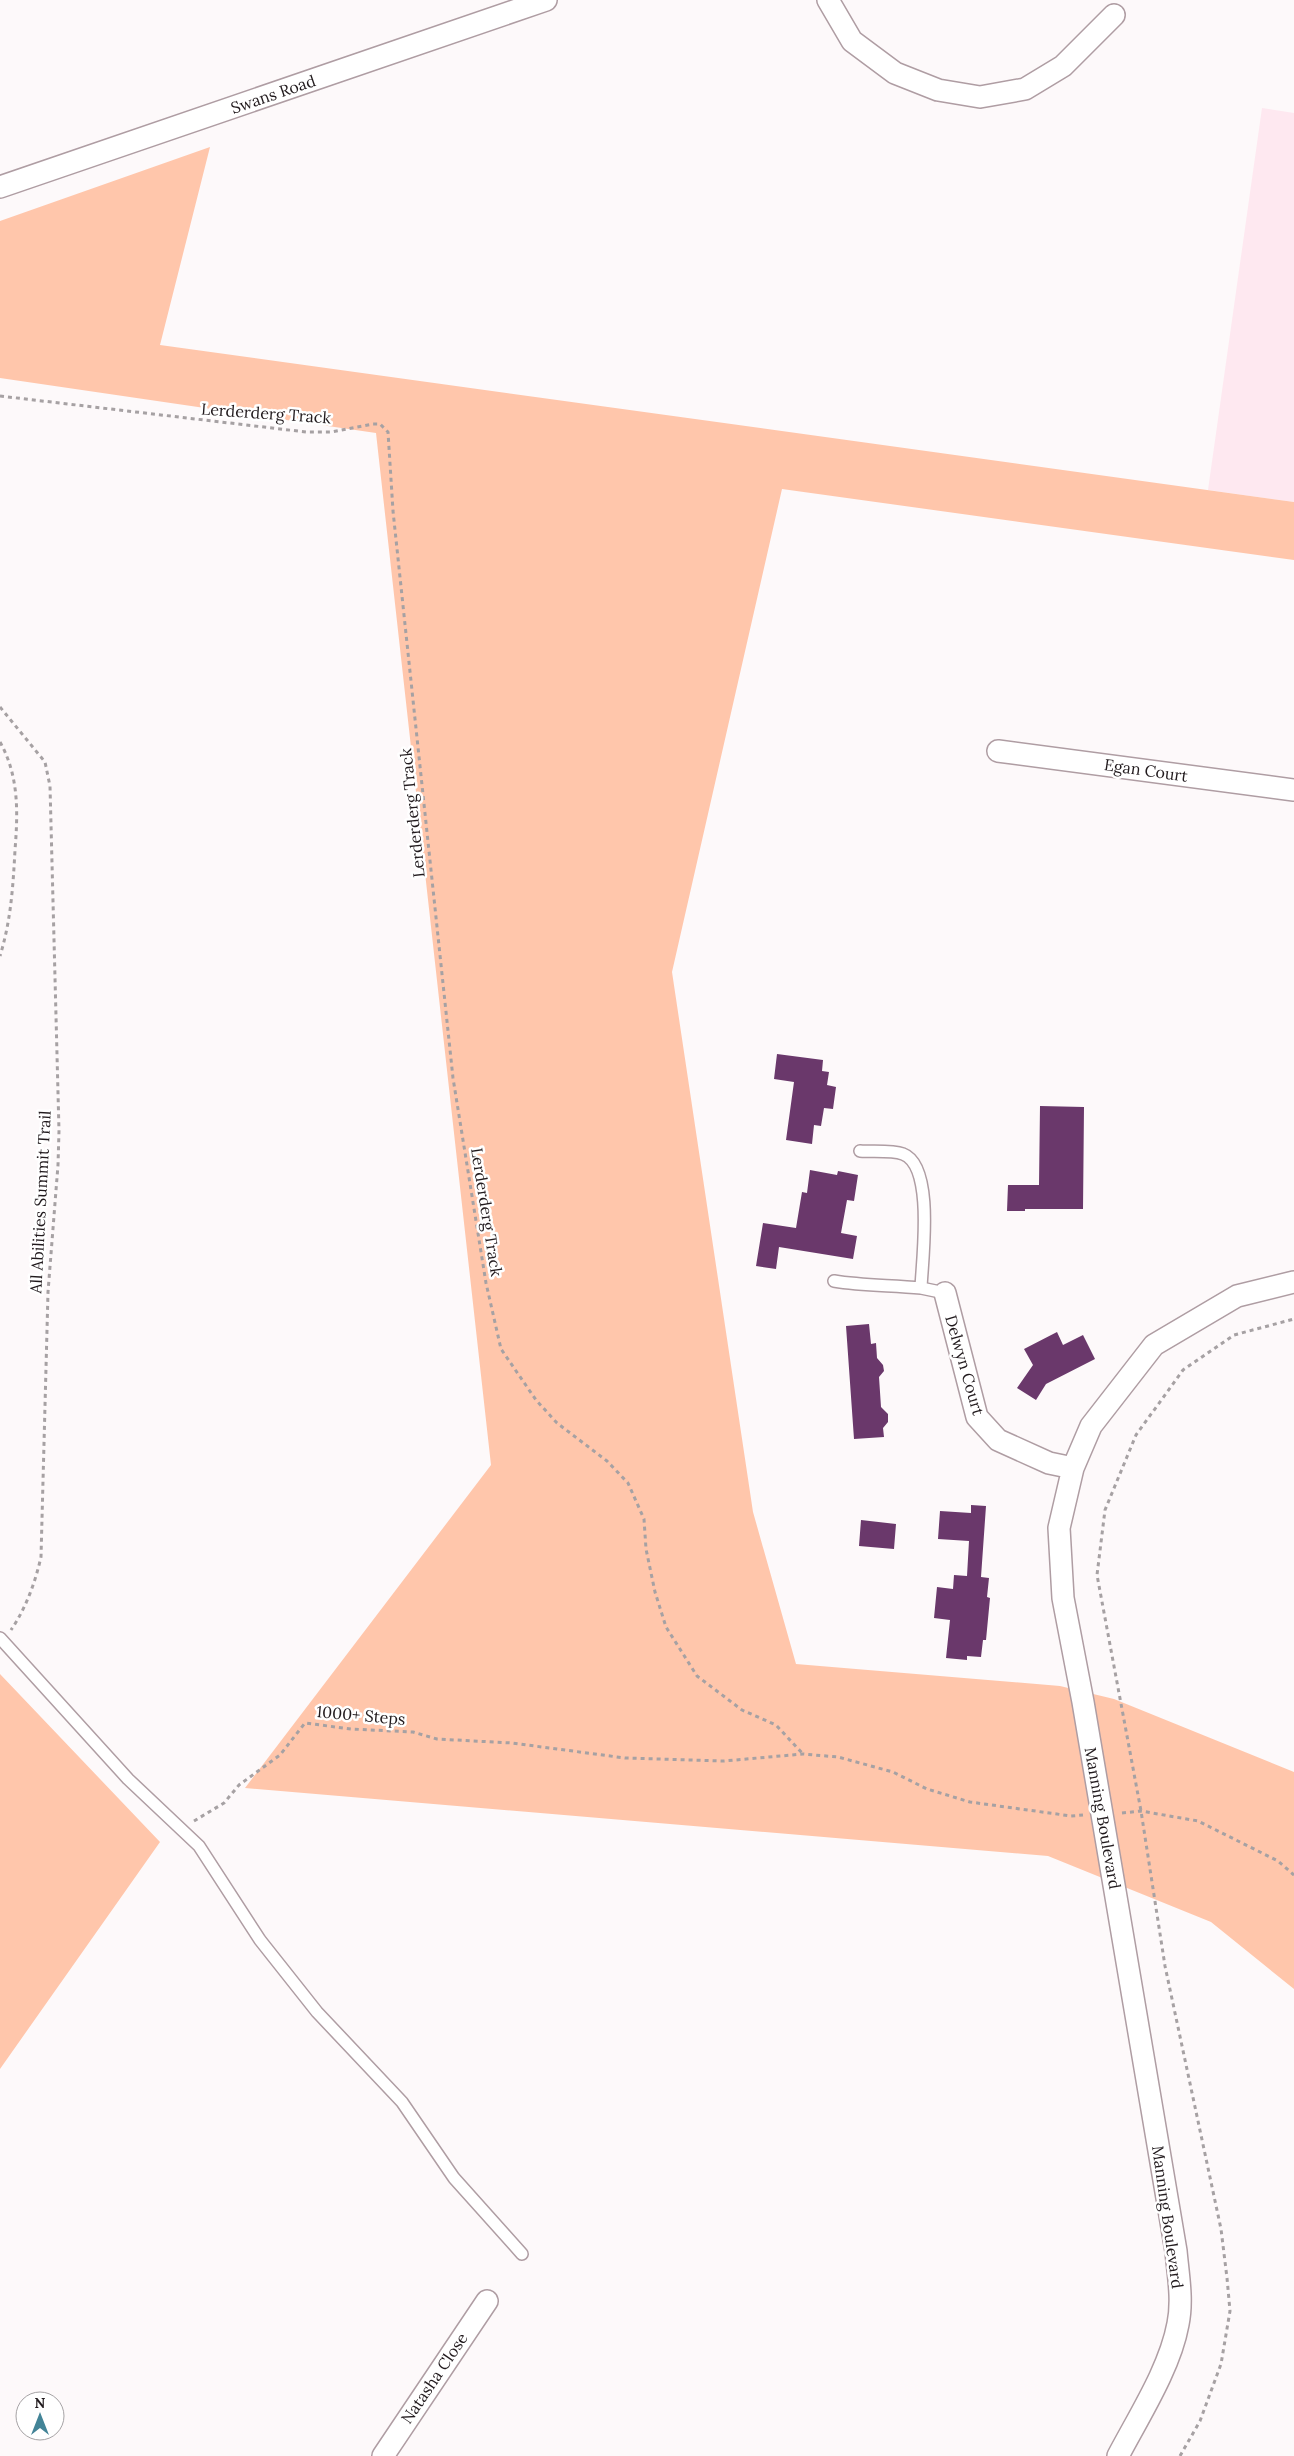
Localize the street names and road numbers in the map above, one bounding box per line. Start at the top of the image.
street label: Swans Road [228,70,318,118]
street label: Lerderderg Track [200,398,332,428]
street label: Lerderderg Track [395,747,429,879]
street label: Egan Court [1103,754,1190,786]
street label: All Abilities Summit Trail [25,1110,55,1295]
street label: Lerderderg Track [467,1146,507,1278]
street label: Delwyn Court [941,1313,989,1418]
street label: 1000+ Steps [316,1701,406,1729]
street label: Manning Boulevard [1081,1745,1125,1891]
street label: Manning Boulevard [1148,2144,1188,2290]
street label: Natasha Close [396,2329,472,2427]

